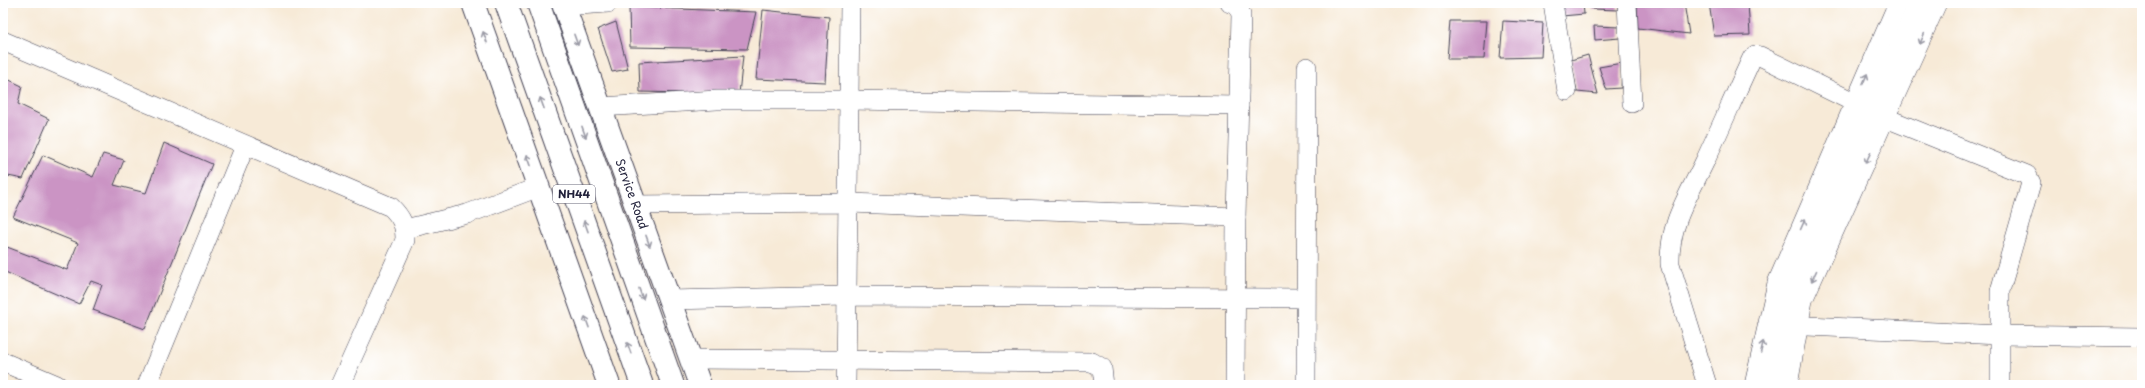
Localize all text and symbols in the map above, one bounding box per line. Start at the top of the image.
one-way arrow [481,31,488,44]
one-way arrow [573,33,580,46]
one-way arrow [1917,33,1925,45]
one-way arrow [1862,73,1870,85]
one-way arrow [538,97,545,110]
one-way arrow [580,126,588,138]
one-way arrow [1864,151,1871,163]
one-way arrow [525,153,532,166]
street label: Service Road [612,156,653,231]
road number: NH44 [553,185,595,203]
one-way arrow [1800,219,1807,231]
one-way arrow [581,220,589,232]
one-way arrow [645,235,653,247]
one-way arrow [1810,269,1817,281]
one-way arrow [638,288,646,300]
one-way arrow [582,316,590,328]
one-way arrow [1759,341,1767,354]
one-way arrow [625,343,633,355]

